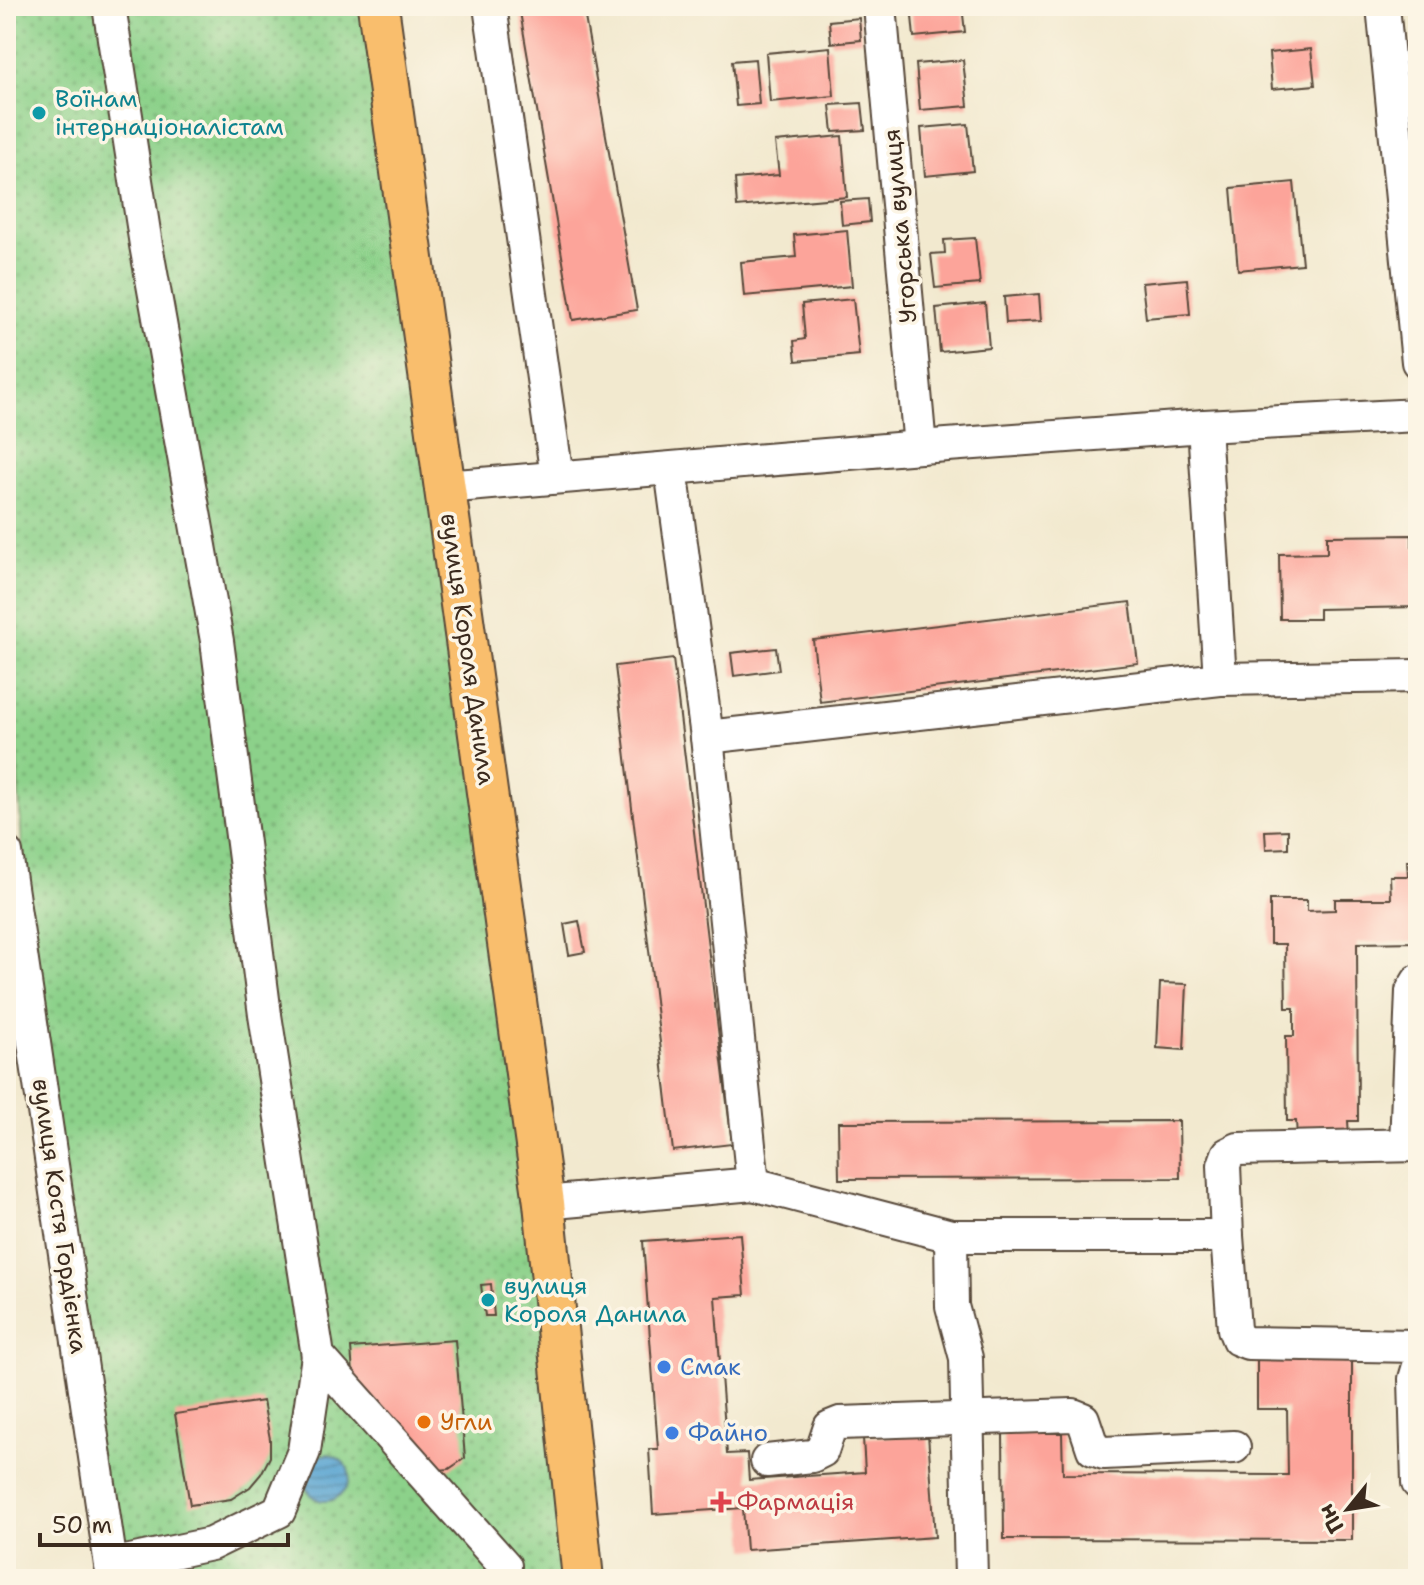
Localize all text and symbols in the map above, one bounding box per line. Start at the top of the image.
place label: Воїнам інтернаціоналістам [55,83,284,143]
marker: Воїнам інтернаціоналістам [30,104,48,122]
street label: Угорська вулиця [876,127,924,325]
street label: вулиця Короля Данила [433,511,503,787]
street label: вулиця Костя Гордієнка [25,1076,95,1356]
place label: вулиця Короля Данила [504,1270,687,1330]
marker: вулиця Короля Данила [479,1291,497,1309]
place label: Смак [680,1351,741,1383]
marker: Смак [655,1358,673,1376]
place label: Угли [440,1406,492,1438]
marker: Угли [415,1413,433,1431]
place label: Файно [688,1417,768,1449]
marker: Файно [663,1424,681,1442]
north arrow [1308,1469,1388,1549]
place label: Фармація [737,1486,854,1518]
marker: Фармація [712,1493,730,1511]
scale bar [40,1497,288,1547]
text: Пн [1311,1499,1351,1539]
text: 50 m [52,1509,112,1541]

